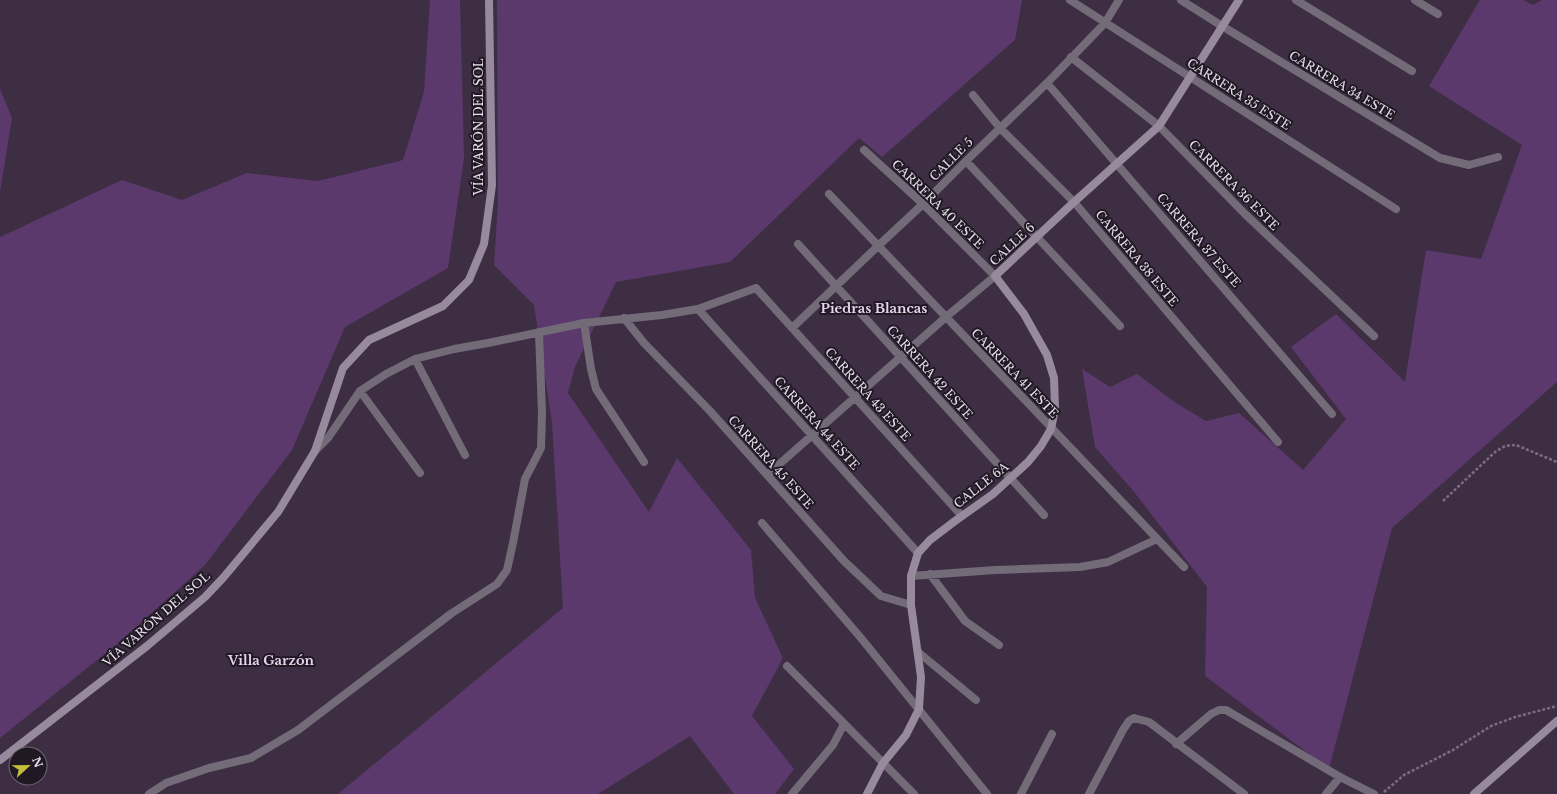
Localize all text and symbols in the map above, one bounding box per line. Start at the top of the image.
street label: CARRERA 34 ESTE [1286,47,1398,123]
street label: CARRERA 35 ESTE [1184,55,1294,133]
street label: VÍA VARÓN DEL SOL [470,58,486,197]
street label: CALLE 5 [926,134,976,184]
street label: CARRERA 36 ESTE [1186,137,1282,233]
street label: CARRERA 40 ESTE [889,156,987,252]
street label: CARRERA 37 ESTE [1154,190,1244,290]
street label: CARRERA 38 ESTE [1092,207,1182,309]
street label: CALLE 6 [986,219,1038,269]
district label: Piedras Blancas [821,300,927,317]
street label: CARRERA 42 ESTE [884,322,976,422]
street label: CARRERA 41 ESTE [968,325,1062,421]
street label: CARRERA 43 ESTE [822,344,914,444]
street label: CARRERA 44 ESTE [771,373,863,473]
street label: CARRERA 45 ESTE [725,412,817,512]
street label: CALLE 6A [951,458,1012,511]
street label: VÍA VARÓN DEL SOL [98,567,213,670]
district label: Villa Garzón [227,652,314,669]
north arrow [8,746,48,786]
text: N [29,755,46,770]

